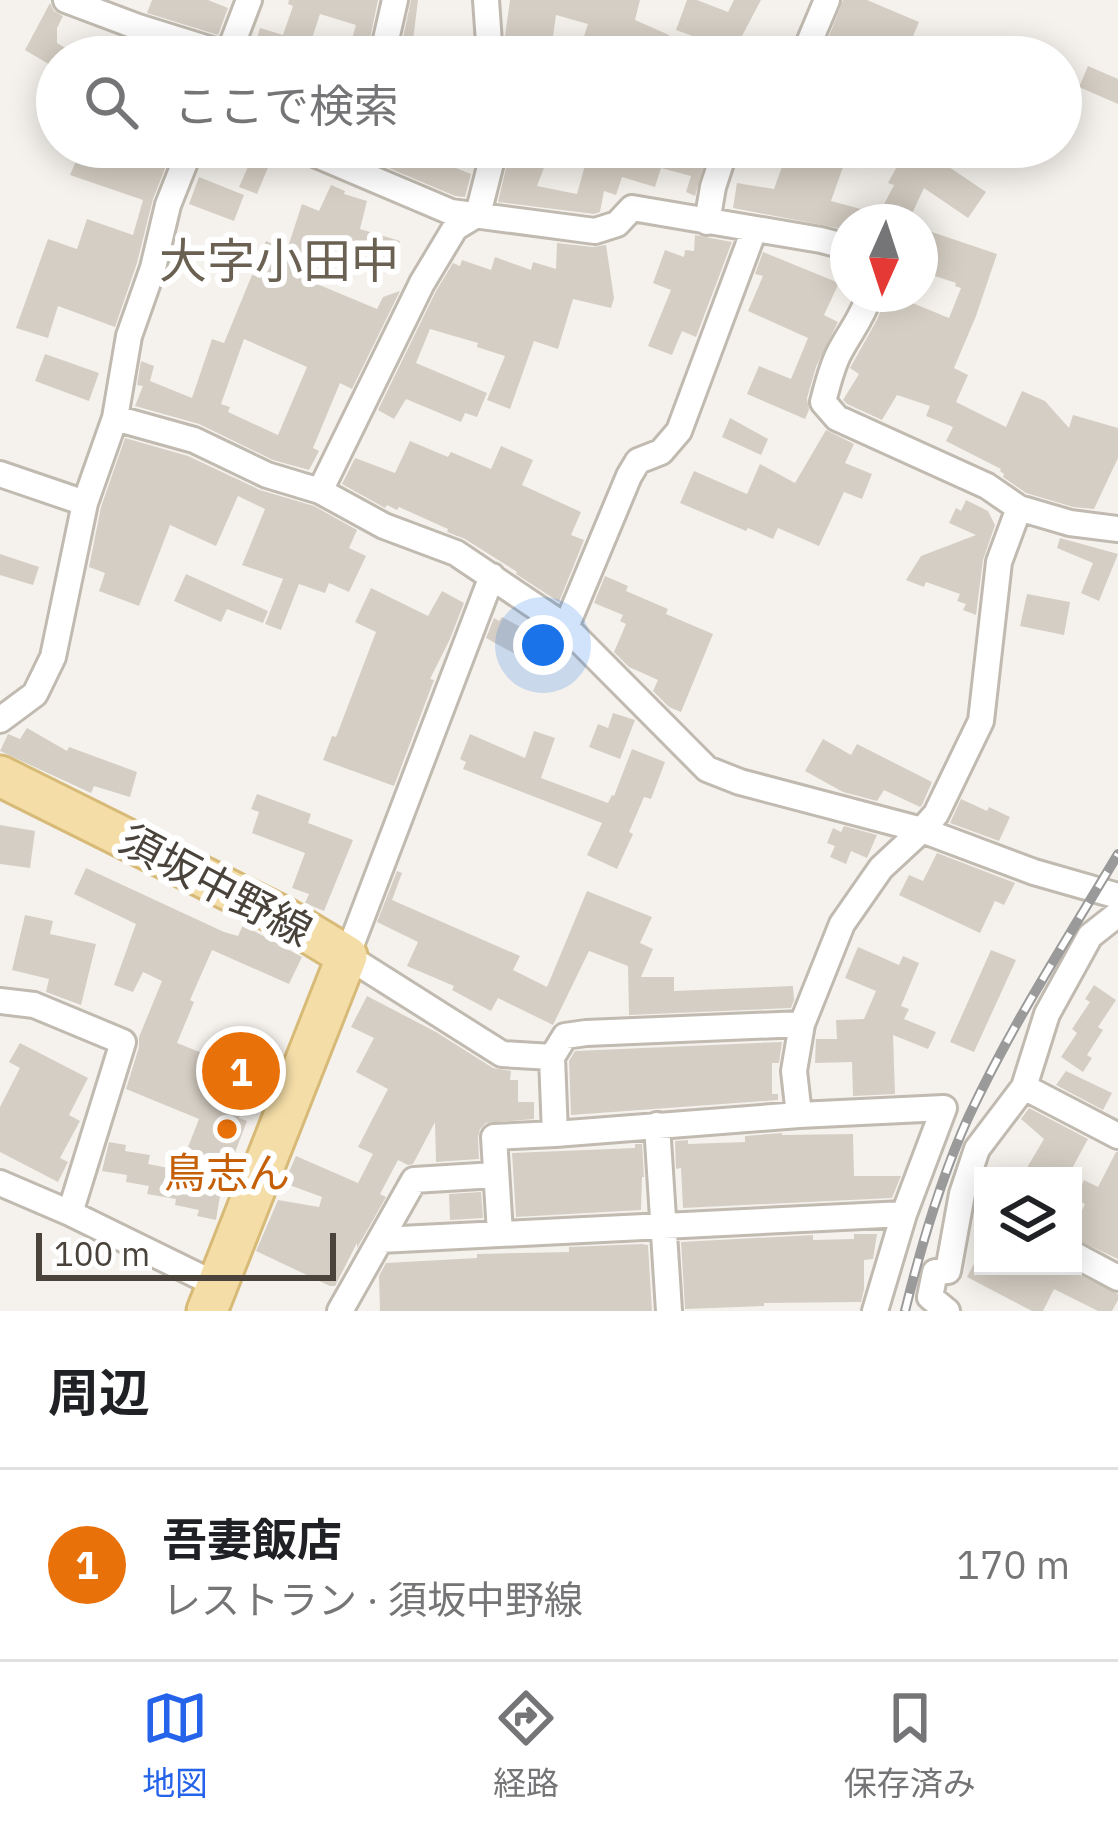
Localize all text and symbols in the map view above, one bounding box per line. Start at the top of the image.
search box [36,36,1082,168]
icon: search [78,69,144,135]
text: ここで検索 [174,76,399,134]
north arrow [830,204,938,312]
district label: 大字小田中 [159,229,399,291]
your location [513,615,573,675]
street label: 須坂中野線 [111,811,322,958]
pin: 1 [202,1026,280,1116]
marker: 鳥志ん [214,1116,240,1142]
place label: 鳥志ん [164,1145,290,1200]
map controls [974,1167,1082,1275]
button: layers [974,1167,1082,1275]
scale bar [36,1227,336,1280]
text: 100 m [54,1232,150,1275]
text: 周辺 [48,1359,150,1425]
text: 吾妻飯店 [162,1510,342,1568]
text: 1 [75,1539,99,1590]
text: 170 m [957,1539,1070,1590]
text: レストラン · 須坂中野線 [162,1574,583,1625]
tab: 地図 [142,1685,208,1805]
tab: 経路 [493,1685,559,1805]
tab: 保存済み [844,1685,976,1805]

